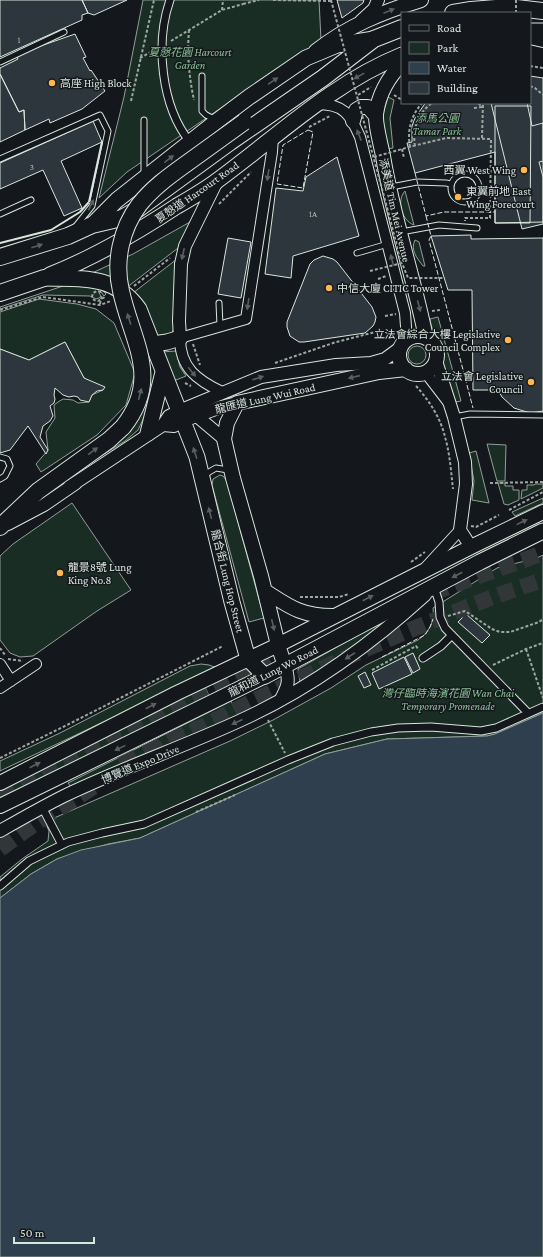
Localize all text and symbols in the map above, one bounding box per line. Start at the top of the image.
one-way arrow [384,7,396,13]
legend [401,12,531,104]
text: Road [437,21,462,35]
house number: 1 [18,35,21,45]
text: Park [437,41,459,55]
park label: 夏慤花園 Harcourt Garden [148,46,232,71]
text: Water [437,61,467,75]
one-way arrow [354,72,365,79]
place label: 高座 High Block [60,77,132,90]
one-way arrow [268,77,279,85]
marker: 高座 High Block [47,78,57,88]
text: Building [437,81,478,95]
park label: 添馬公園 Tamar Park [413,112,463,137]
one-way arrow [355,128,361,140]
one-way arrow [164,154,175,163]
street label: 添美道 Tim Mei Avenue [377,157,413,263]
street label: 夏慤道 Harcourt Road [153,159,241,225]
house number: 3 [30,162,34,172]
place label: 西翼 West Wing [443,164,517,177]
marker: 西翼 West Wing [519,165,529,175]
one-way arrow [265,169,271,181]
place label: 東翼前地 East Wing Forecourt [466,185,535,211]
marker: 東翼前地 East Wing Forecourt [453,192,463,202]
one-way arrow [88,199,94,211]
house number: 1A [309,209,318,219]
one-way arrow [31,243,43,249]
one-way arrow [180,248,186,260]
one-way arrow [389,254,395,267]
place label: 中信大廈 CITIC Tower [337,282,439,294]
marker: 中信大廈 CITIC Tower [324,283,334,293]
one-way arrow [245,298,251,310]
one-way arrow [417,300,423,312]
one-way arrow [126,313,132,325]
place label: 立法會綜合大樓 Legislative Council Complex [374,328,500,354]
marker: 立法會綜合大樓 Legislative Council Complex [503,335,513,345]
one-way arrow [187,366,196,377]
place label: 立法會 Legislative Council [441,370,523,395]
one-way arrow [253,375,265,381]
one-way arrow [347,375,360,381]
marker: 立法會 Legislative Council [526,377,536,387]
street label: 龍匯道 Lung Wui Road [214,381,317,416]
one-way arrow [137,387,143,400]
one-way arrow [192,446,198,458]
one-way arrow [88,447,99,455]
one-way arrow [207,507,213,519]
one-way arrow [517,519,528,525]
street label: 龍合街 Lung Hop Street [208,528,247,634]
place label: 龍景8號 Lung King No.8 [68,561,132,587]
marker: 龍景8號 Lung King No.8 [55,568,65,578]
one-way arrow [451,571,463,578]
one-way arrow [363,595,374,602]
one-way arrow [270,619,276,632]
street label: 龍和道 Lung Wo Road [226,643,320,700]
one-way arrow [344,653,355,660]
park label: 灣仔臨時海濱花園 Wan Chai Temporary Promenade [382,687,514,713]
one-way arrow [145,703,156,709]
one-way arrow [232,719,243,725]
street label: 博覽道 Expo Drive [99,742,181,787]
one-way arrow [114,745,126,751]
one-way arrow [29,762,40,768]
scale bar [14,1219,94,1245]
text: 50 m [20,1226,45,1240]

